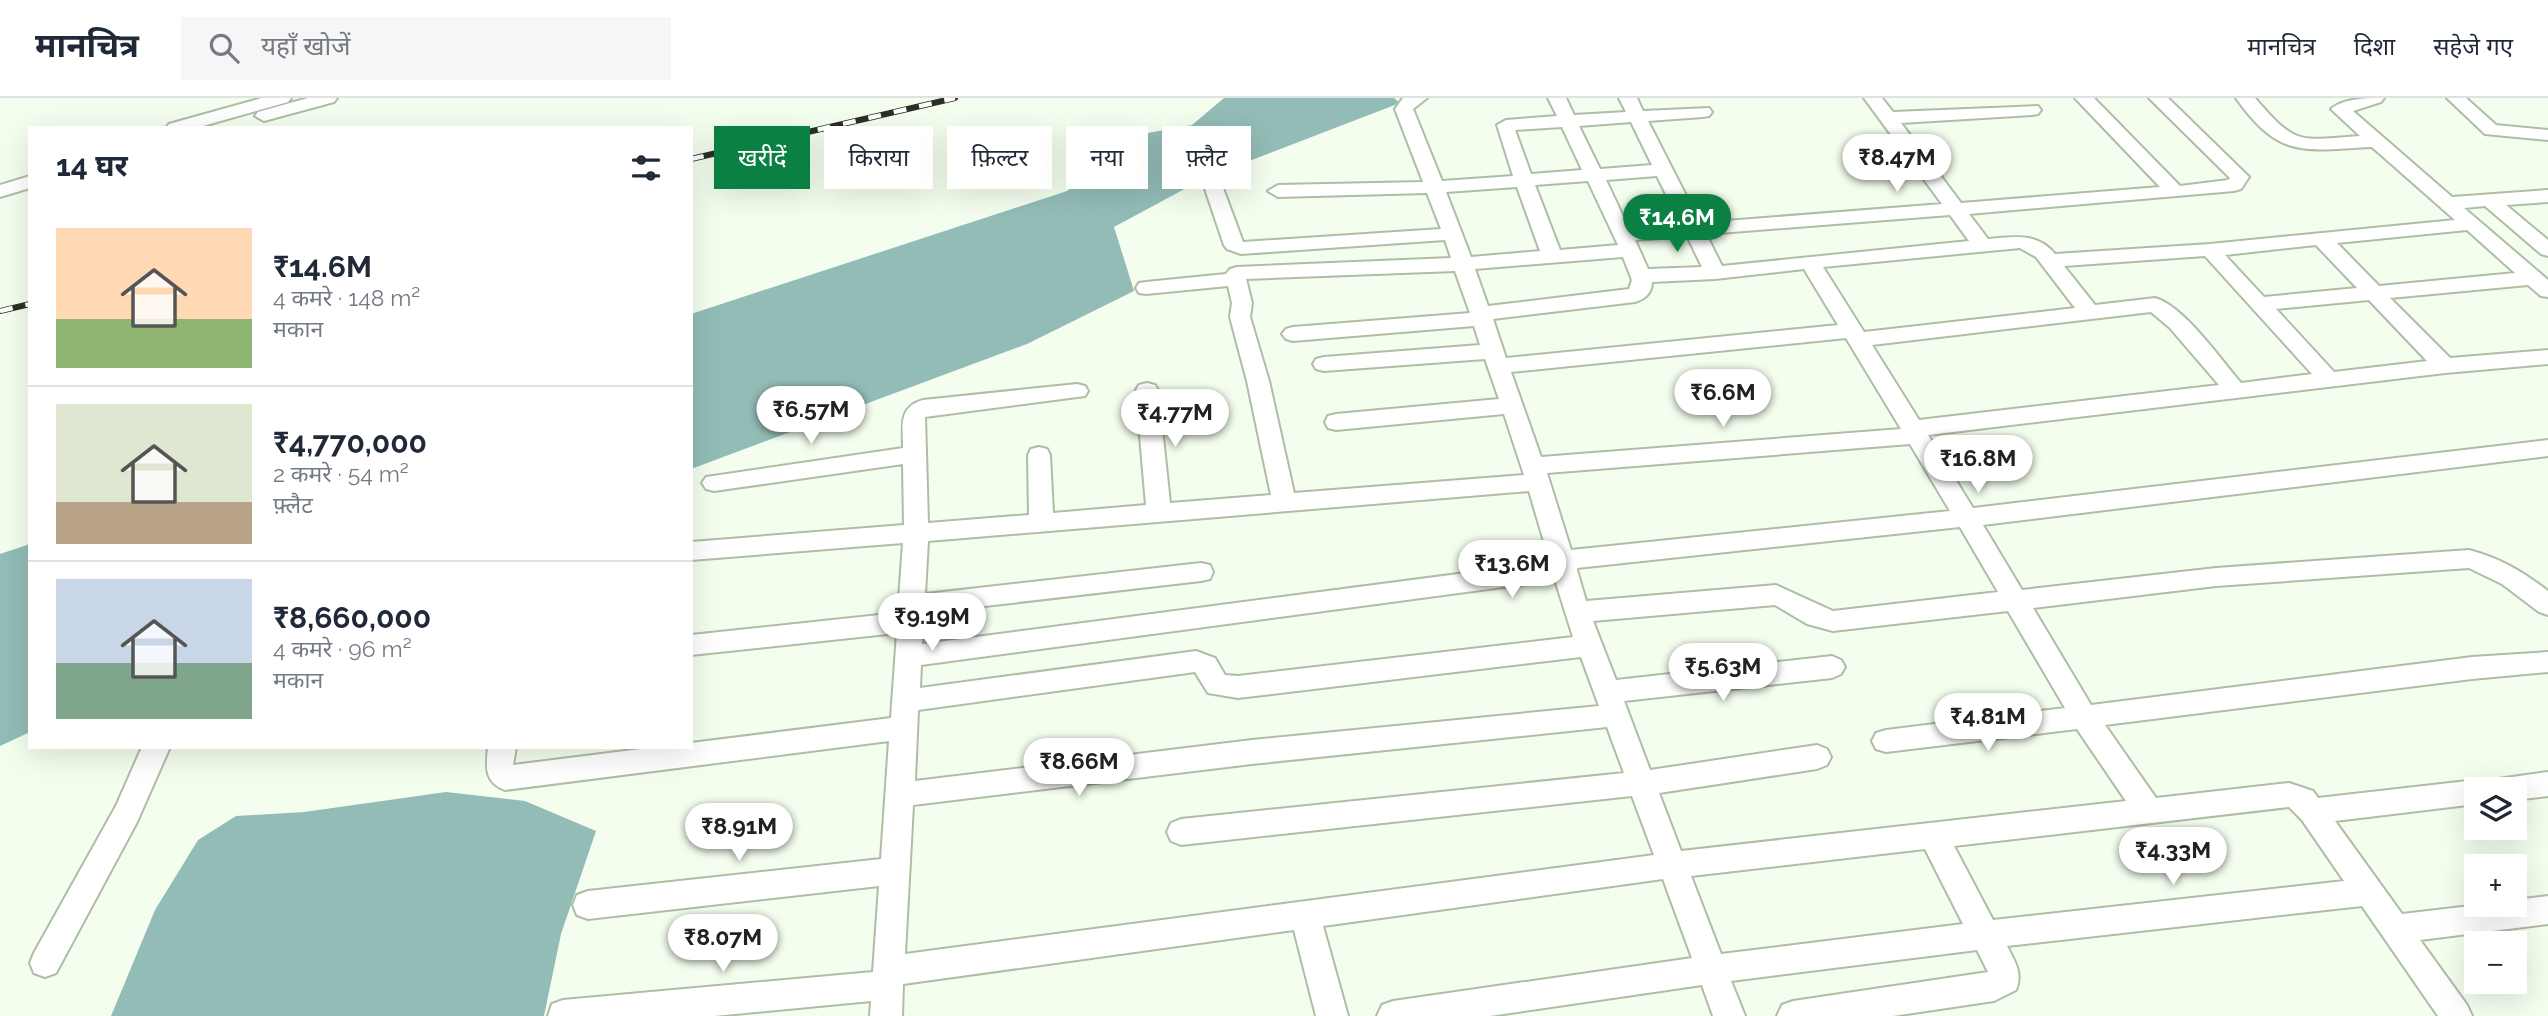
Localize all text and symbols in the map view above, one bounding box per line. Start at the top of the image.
search box [181,17,671,80]
text: मानचित्र [35,26,139,65]
icon: search [205,29,243,67]
text: यहाँ खोजें [261,31,351,61]
text: मानचित्र [2247,32,2316,61]
text: दिशा [2354,32,2395,61]
text: सहेजे गए [2433,32,2513,61]
chip: खरीदें [714,126,810,189]
chip: किराया [824,126,933,189]
chip: फ़िल्टर [947,126,1052,189]
chip: नया [1066,126,1148,189]
chip: फ़्लैट [1162,126,1251,189]
pin: ₹8.47M [1840,134,1954,194]
text: ₹8.47M [1858,143,1936,170]
text: 14 घर [56,148,128,183]
icon: filters [627,149,665,187]
pin: ₹14.6M [1620,194,1734,254]
text: ₹14.6M [1639,203,1715,230]
text: ₹14.6M [273,249,372,284]
icon: home [112,256,196,340]
text: 4 कमरे · 148 m² [273,284,420,311]
text: मकान [273,315,323,342]
pin: ₹6.6M [1674,370,1772,429]
text: ₹6.6M [1690,378,1756,405]
pin: ₹6.57M [754,386,868,446]
pin: ₹4.77M [1118,390,1232,449]
text: ₹6.57M [773,395,849,422]
text: ₹4.77M [1137,398,1213,425]
text: ₹4,770,000 [273,425,427,460]
icon: home [112,432,196,516]
pin: ₹16.8M [1921,436,2035,495]
text: ₹16.8M [1940,444,2016,471]
text: 2 कमरे · 54 m² [273,460,409,487]
text: फ़्लैट [273,491,313,518]
pin: ₹13.6M [1455,540,1569,600]
text: ₹13.6M [1474,549,1550,576]
pin: ₹9.19M [875,594,989,653]
text: ₹8,660,000 [273,600,431,635]
text: ₹9.19M [894,602,970,629]
icon: home [112,607,196,691]
text: 4 कमरे · 96 m² [273,635,412,662]
pin: ₹5.63M [1666,644,1780,703]
text: ₹5.63M [1685,652,1761,679]
text: मकान [273,666,323,693]
pin: ₹4.81M [1931,694,2045,753]
text: ₹4.81M [1950,702,2026,729]
pin: ₹8.66M [1022,738,1136,798]
text: ₹8.66M [1039,747,1119,774]
map controls [2464,777,2527,994]
button: layers [2464,777,2527,840]
pin: ₹8.91M [682,804,796,863]
text: ₹8.91M [701,812,777,839]
pin: ₹4.33M [2116,828,2230,887]
text: ₹4.33M [2135,836,2211,863]
button: + [2464,854,2527,917]
pin: ₹8.07M [666,914,780,974]
text: ₹8.07M [684,923,762,950]
button: − [2464,931,2527,994]

